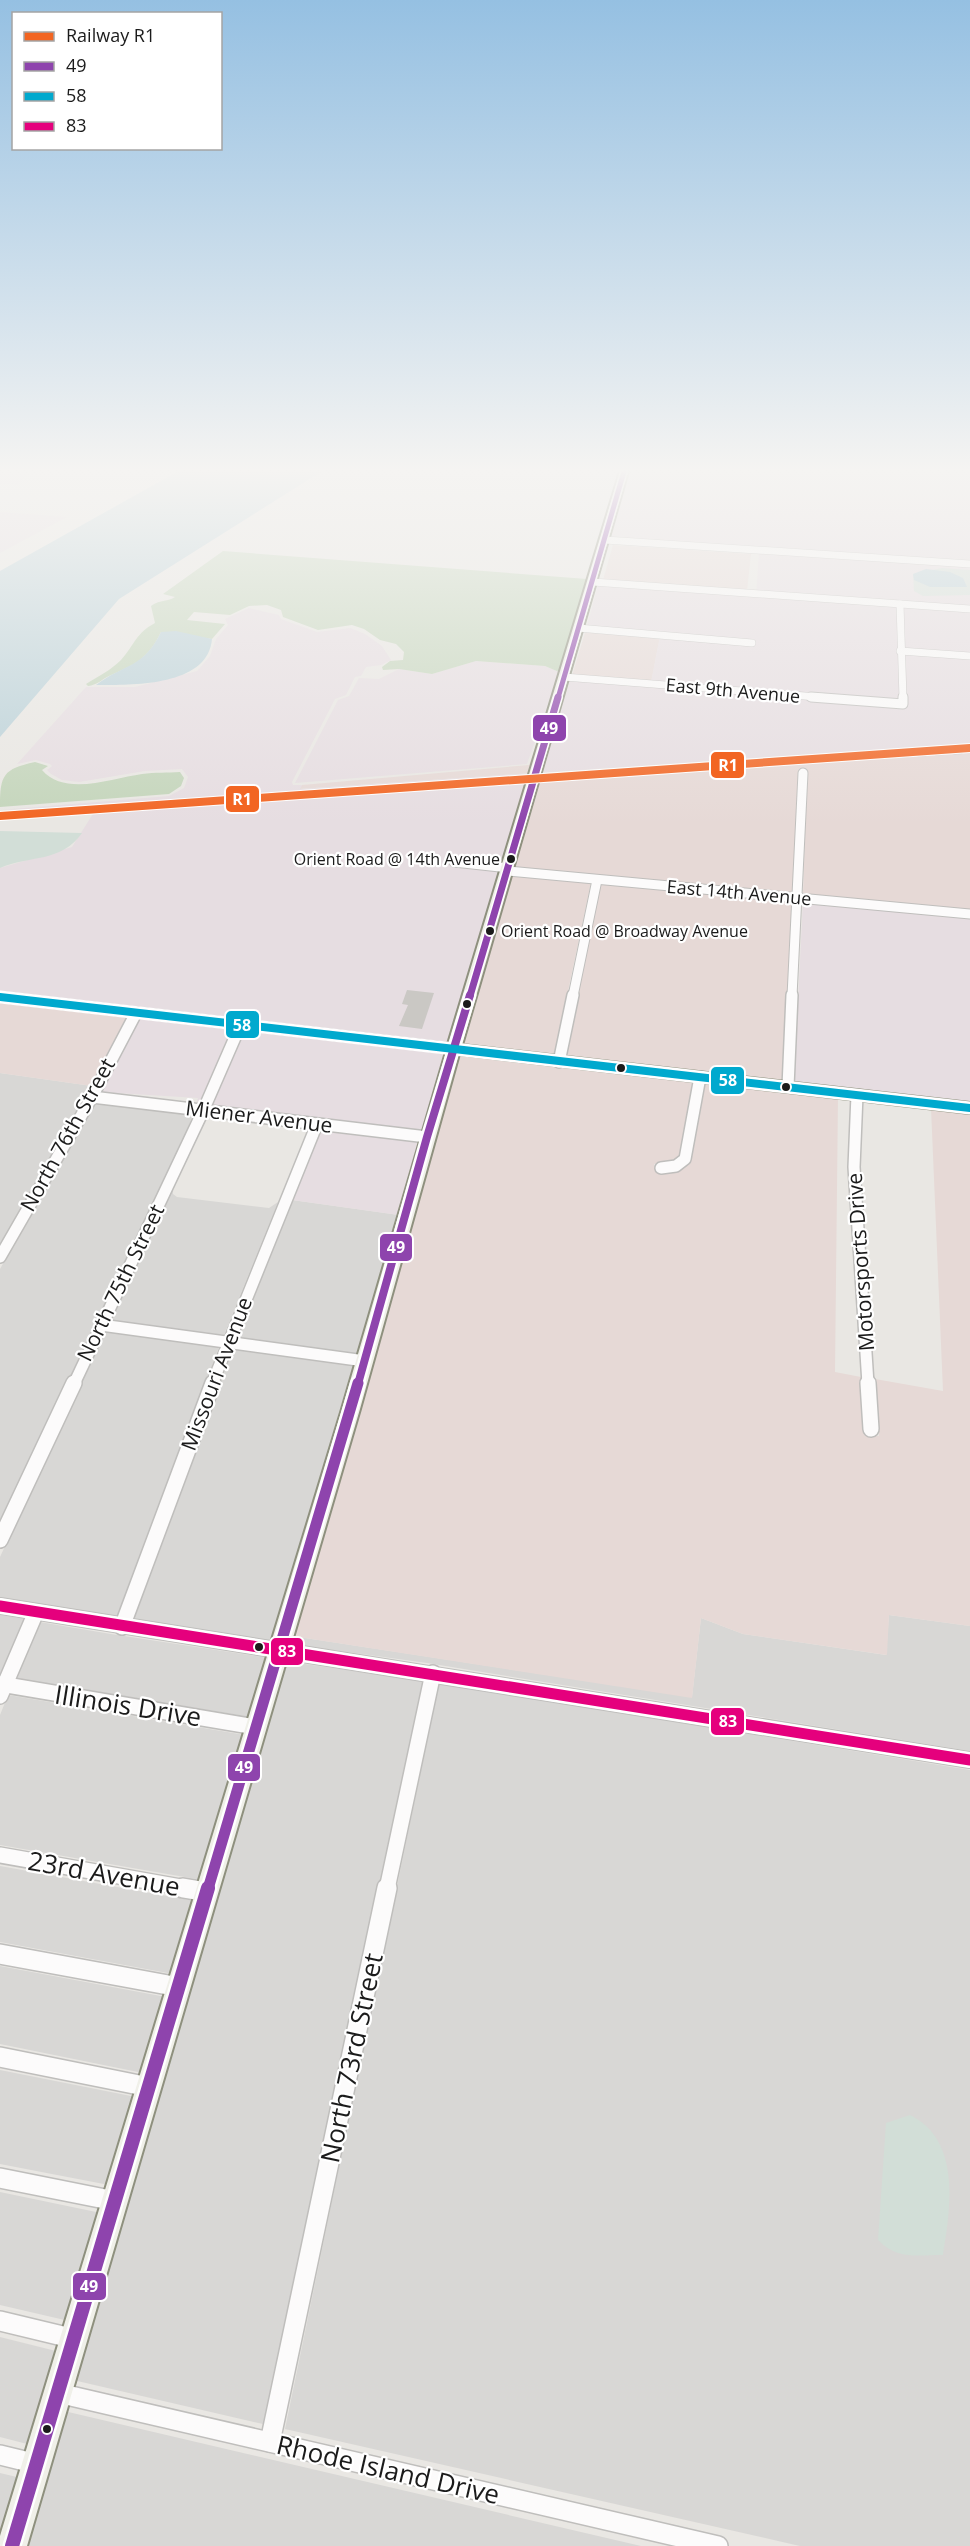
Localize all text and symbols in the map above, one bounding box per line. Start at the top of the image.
legend [12,12,222,150]
text: Railway R1 [66,23,155,47]
text: 49 [66,53,87,77]
text: 58 [66,83,87,107]
text: 83 [66,113,87,137]
street label: East 9th Avenue [665,672,801,708]
line badge: 49 [532,714,567,742]
text: 49 [540,717,558,739]
line badge: R1 [710,751,745,779]
text: R1 [718,754,738,776]
line badge: R1 [225,785,260,813]
text: R1 [232,788,252,810]
place label: Orient Road @ 14th Avenue [294,848,500,870]
marker: Orient Road @ 14th Avenue [505,853,517,865]
street label: East 14th Avenue [666,874,812,910]
place label: Orient Road @ Broadway Avenue [501,920,748,942]
marker: Orient Road @ Broadway Avenue [484,925,496,937]
unlabelled marker [461,998,473,1010]
line badge: 58 [225,1010,260,1039]
text: 58 [233,1014,251,1036]
street label: North 76th Street [13,1053,121,1216]
unlabelled marker [615,1062,627,1074]
line badge: 58 [710,1066,745,1095]
text: 58 [719,1069,737,1091]
unlabelled marker [780,1081,792,1093]
street label: Miener Avenue [184,1093,334,1139]
street label: Motorsports Drive [840,1172,880,1352]
street label: North 75th Street [70,1199,170,1366]
line badge: 49 [379,1233,413,1262]
text: 49 [387,1236,405,1258]
street label: Missouri Avenue [174,1293,258,1454]
line badge: 83 [270,1637,304,1666]
text: 83 [278,1640,296,1662]
unlabelled marker [253,1641,265,1653]
street label: Illinois Drive [52,1676,204,1734]
line badge: 83 [710,1707,745,1736]
text: 83 [719,1710,737,1732]
line badge: 49 [227,1753,261,1782]
text: 49 [235,1756,253,1778]
street label: 23rd Avenue [25,1842,183,1904]
street label: North 73rd Street [311,1950,391,2166]
line badge: 49 [72,2272,107,2301]
text: 49 [80,2275,98,2297]
unlabelled marker [41,2423,53,2435]
street label: Rhode Island Drive [273,2426,503,2512]

